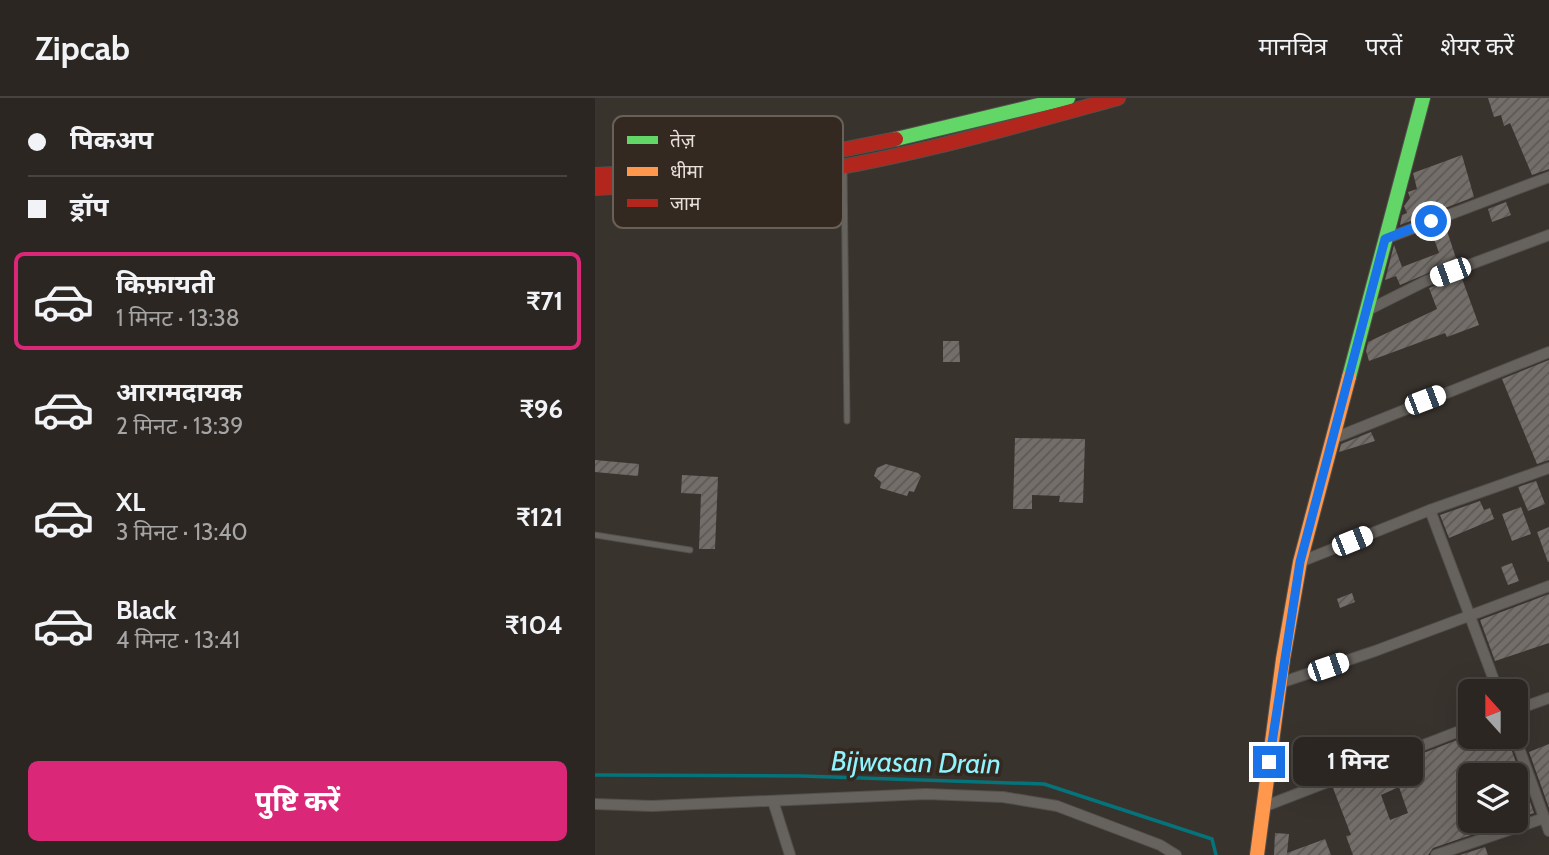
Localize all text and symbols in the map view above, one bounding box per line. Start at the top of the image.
text: Zipcab [35,28,130,68]
text: मानचित्र [1259,32,1327,61]
text: परतें [1365,32,1402,61]
text: शेयर करें [1440,32,1514,61]
legend [613,116,843,228]
text: पिकअप [70,124,153,156]
text: तेज़ [670,129,696,152]
text: धीमा [670,160,704,183]
text: ड्रॉप [70,191,108,223]
text: जाम [670,192,701,215]
route start [1415,205,1447,237]
car [1427,255,1474,289]
text: किफ़ायती [116,268,215,300]
icon: car [32,270,95,333]
text: ₹71 [526,285,563,317]
text: 1 मिनट · 13:38 [116,304,240,332]
text: आरामदायक [116,376,242,408]
icon: car [32,378,95,441]
car [1402,383,1449,417]
text: ₹96 [520,393,563,425]
text: 2 मिनट · 13:39 [116,412,243,440]
icon: car [32,486,95,549]
text: XL [116,486,145,518]
text: ₹121 [516,501,563,533]
text: 3 मिनट · 13:40 [116,518,248,546]
car [1329,523,1376,559]
icon: car [32,594,95,657]
text: Black [116,594,176,626]
text: ₹104 [505,609,563,641]
text: 4 मिनट · 13:41 [116,626,240,654]
car [1305,650,1352,684]
north arrow [1458,679,1528,749]
map controls [1458,679,1528,833]
callout: 1 मिनट [1293,738,1423,786]
water label: Bijwasan Drain [831,744,1001,780]
route end [1253,746,1285,778]
text: 1 मिनट [1327,747,1389,775]
button: पुष्टि करें [28,761,567,841]
button: layers [1458,763,1528,833]

